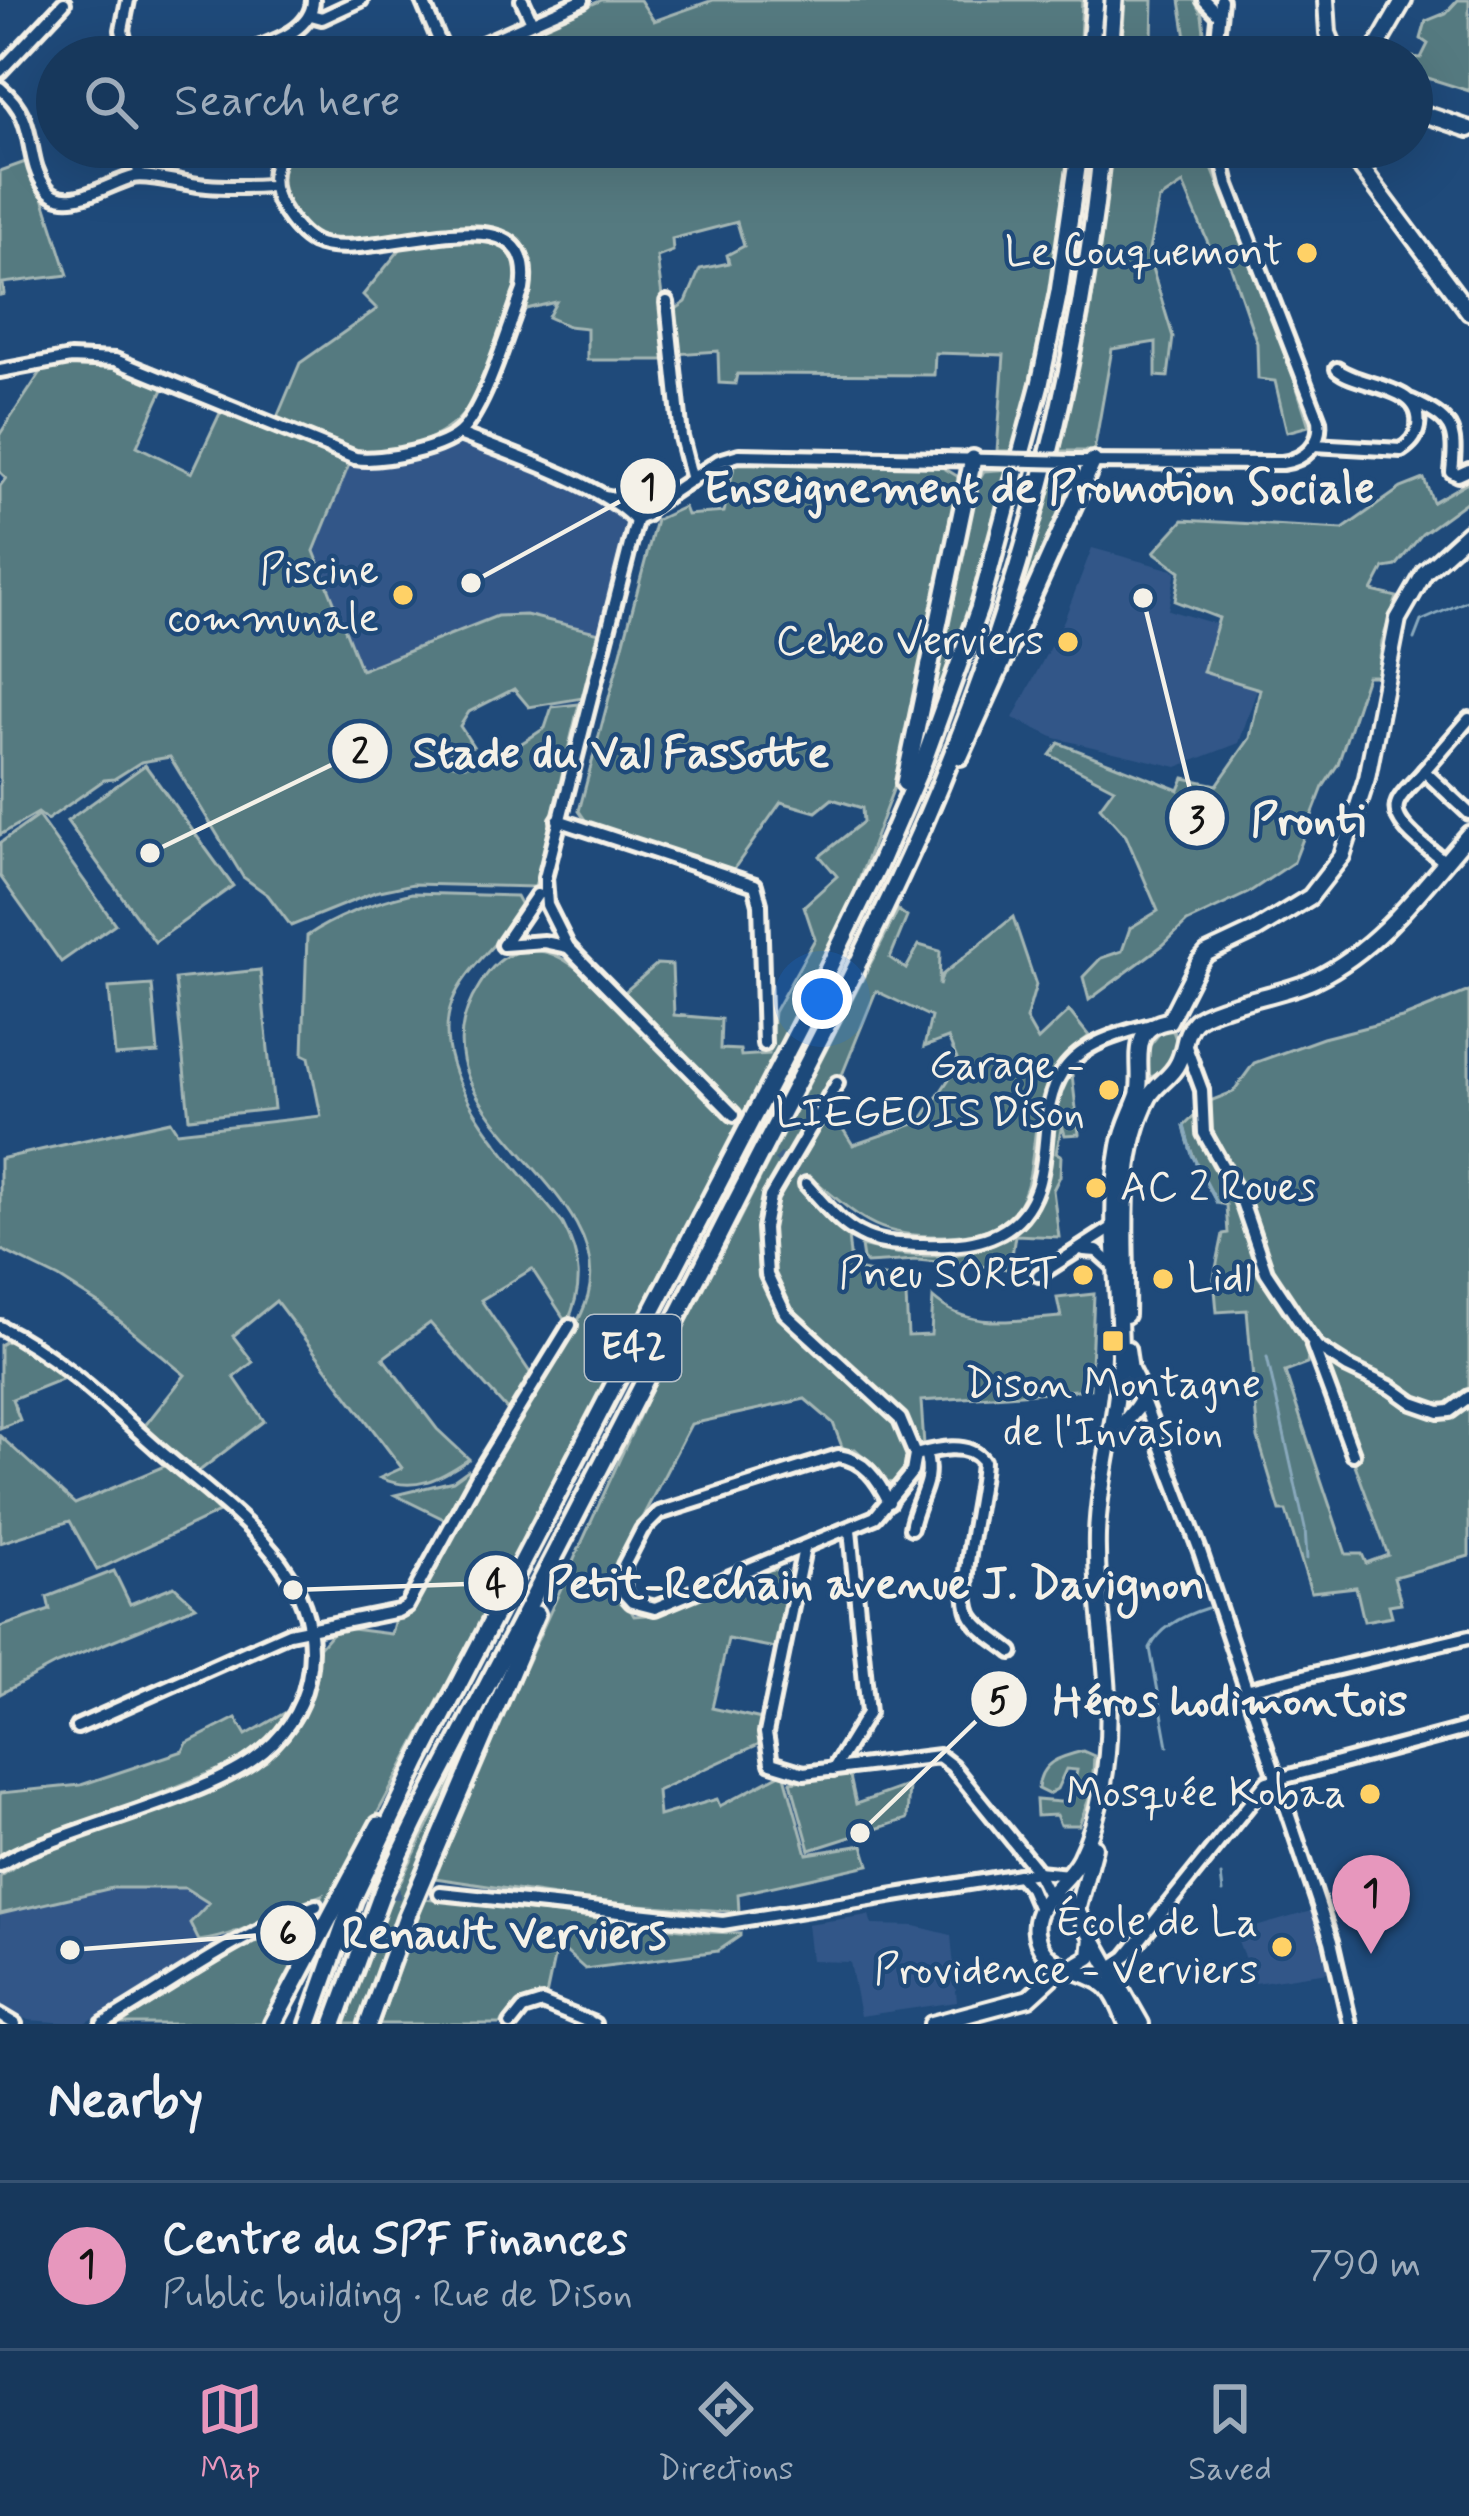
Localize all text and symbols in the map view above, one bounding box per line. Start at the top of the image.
search box [36,36,1433,168]
icon: search [78,69,144,135]
text: Search here [174,73,401,132]
place label: Le Couquemont [1005,226,1283,281]
marker: Le Couquemont [1294,240,1320,266]
callout: Enseignement de Promotion Sociale [618,445,1400,526]
text: Enseignement de Promotion Sociale [703,460,1375,519]
text: 1 [640,465,656,512]
place label: Piscine communale [168,544,379,647]
marker: Piscine communale [390,582,416,608]
place label: Cebeo Verviers [776,615,1044,670]
marker: Cebeo Verviers [1055,629,1081,655]
callout: Stade du Val Fassotte [330,710,851,791]
text: Stade du Val Fassotte [413,725,829,784]
text: 2 [351,730,369,777]
callout: Pronti [1167,777,1389,858]
text: Pronti [1251,792,1365,851]
text: 3 [1189,798,1206,845]
your location [792,969,852,1029]
place label: Garage - LIEGEOIS Dison [775,1039,1085,1142]
marker: Garage - LIEGEOIS Dison [1096,1077,1122,1103]
place label: AC 2 Roues [1120,1161,1316,1216]
marker: AC 2 Roues [1083,1175,1109,1201]
place label: Pneu SORET [839,1248,1059,1303]
place label: Lidl [1187,1252,1252,1307]
marker: Pneu SORET [1070,1262,1096,1288]
marker: Lidl [1150,1266,1176,1292]
road number: E42 [585,1315,681,1381]
marker: Dison Montagne de l'Invasion [1100,1328,1126,1354]
place label: Dison Montagne de l'Invasion [965,1358,1261,1461]
callout: Petit-Rechain avenue J. Davignon [466,1542,1225,1623]
text: Petit-Rechain avenue J. Davignon [546,1556,1204,1619]
text: 4 [486,1562,507,1609]
callout: Héros hodimontois [969,1658,1432,1739]
text: Héros hodimontois [1053,1673,1407,1732]
text: 5 [988,1679,1010,1726]
place label: Mosquée Kobaa [1066,1767,1346,1822]
marker: Mosquée Kobaa [1357,1781,1383,1807]
pin: 1 [1332,1855,1410,1954]
callout: Renault Verviers [258,1892,689,1973]
place label: École de La Providence - Verviers [874,1895,1258,1999]
text: Renault Verviers [342,1906,667,1965]
text: 6 [279,1912,297,1959]
marker: École de La Providence - Verviers [1269,1934,1295,1960]
text: Nearby [48,2069,203,2135]
text: Centre du SPF Finances [162,2211,627,2270]
text: 1 [78,2240,96,2291]
text: 790 m [1309,2240,1421,2291]
text: Public building · Rue de Dison [162,2270,633,2321]
tab: Map [197,2376,263,2492]
tab: Directions [658,2376,794,2492]
tab: Saved [1188,2376,1272,2492]

